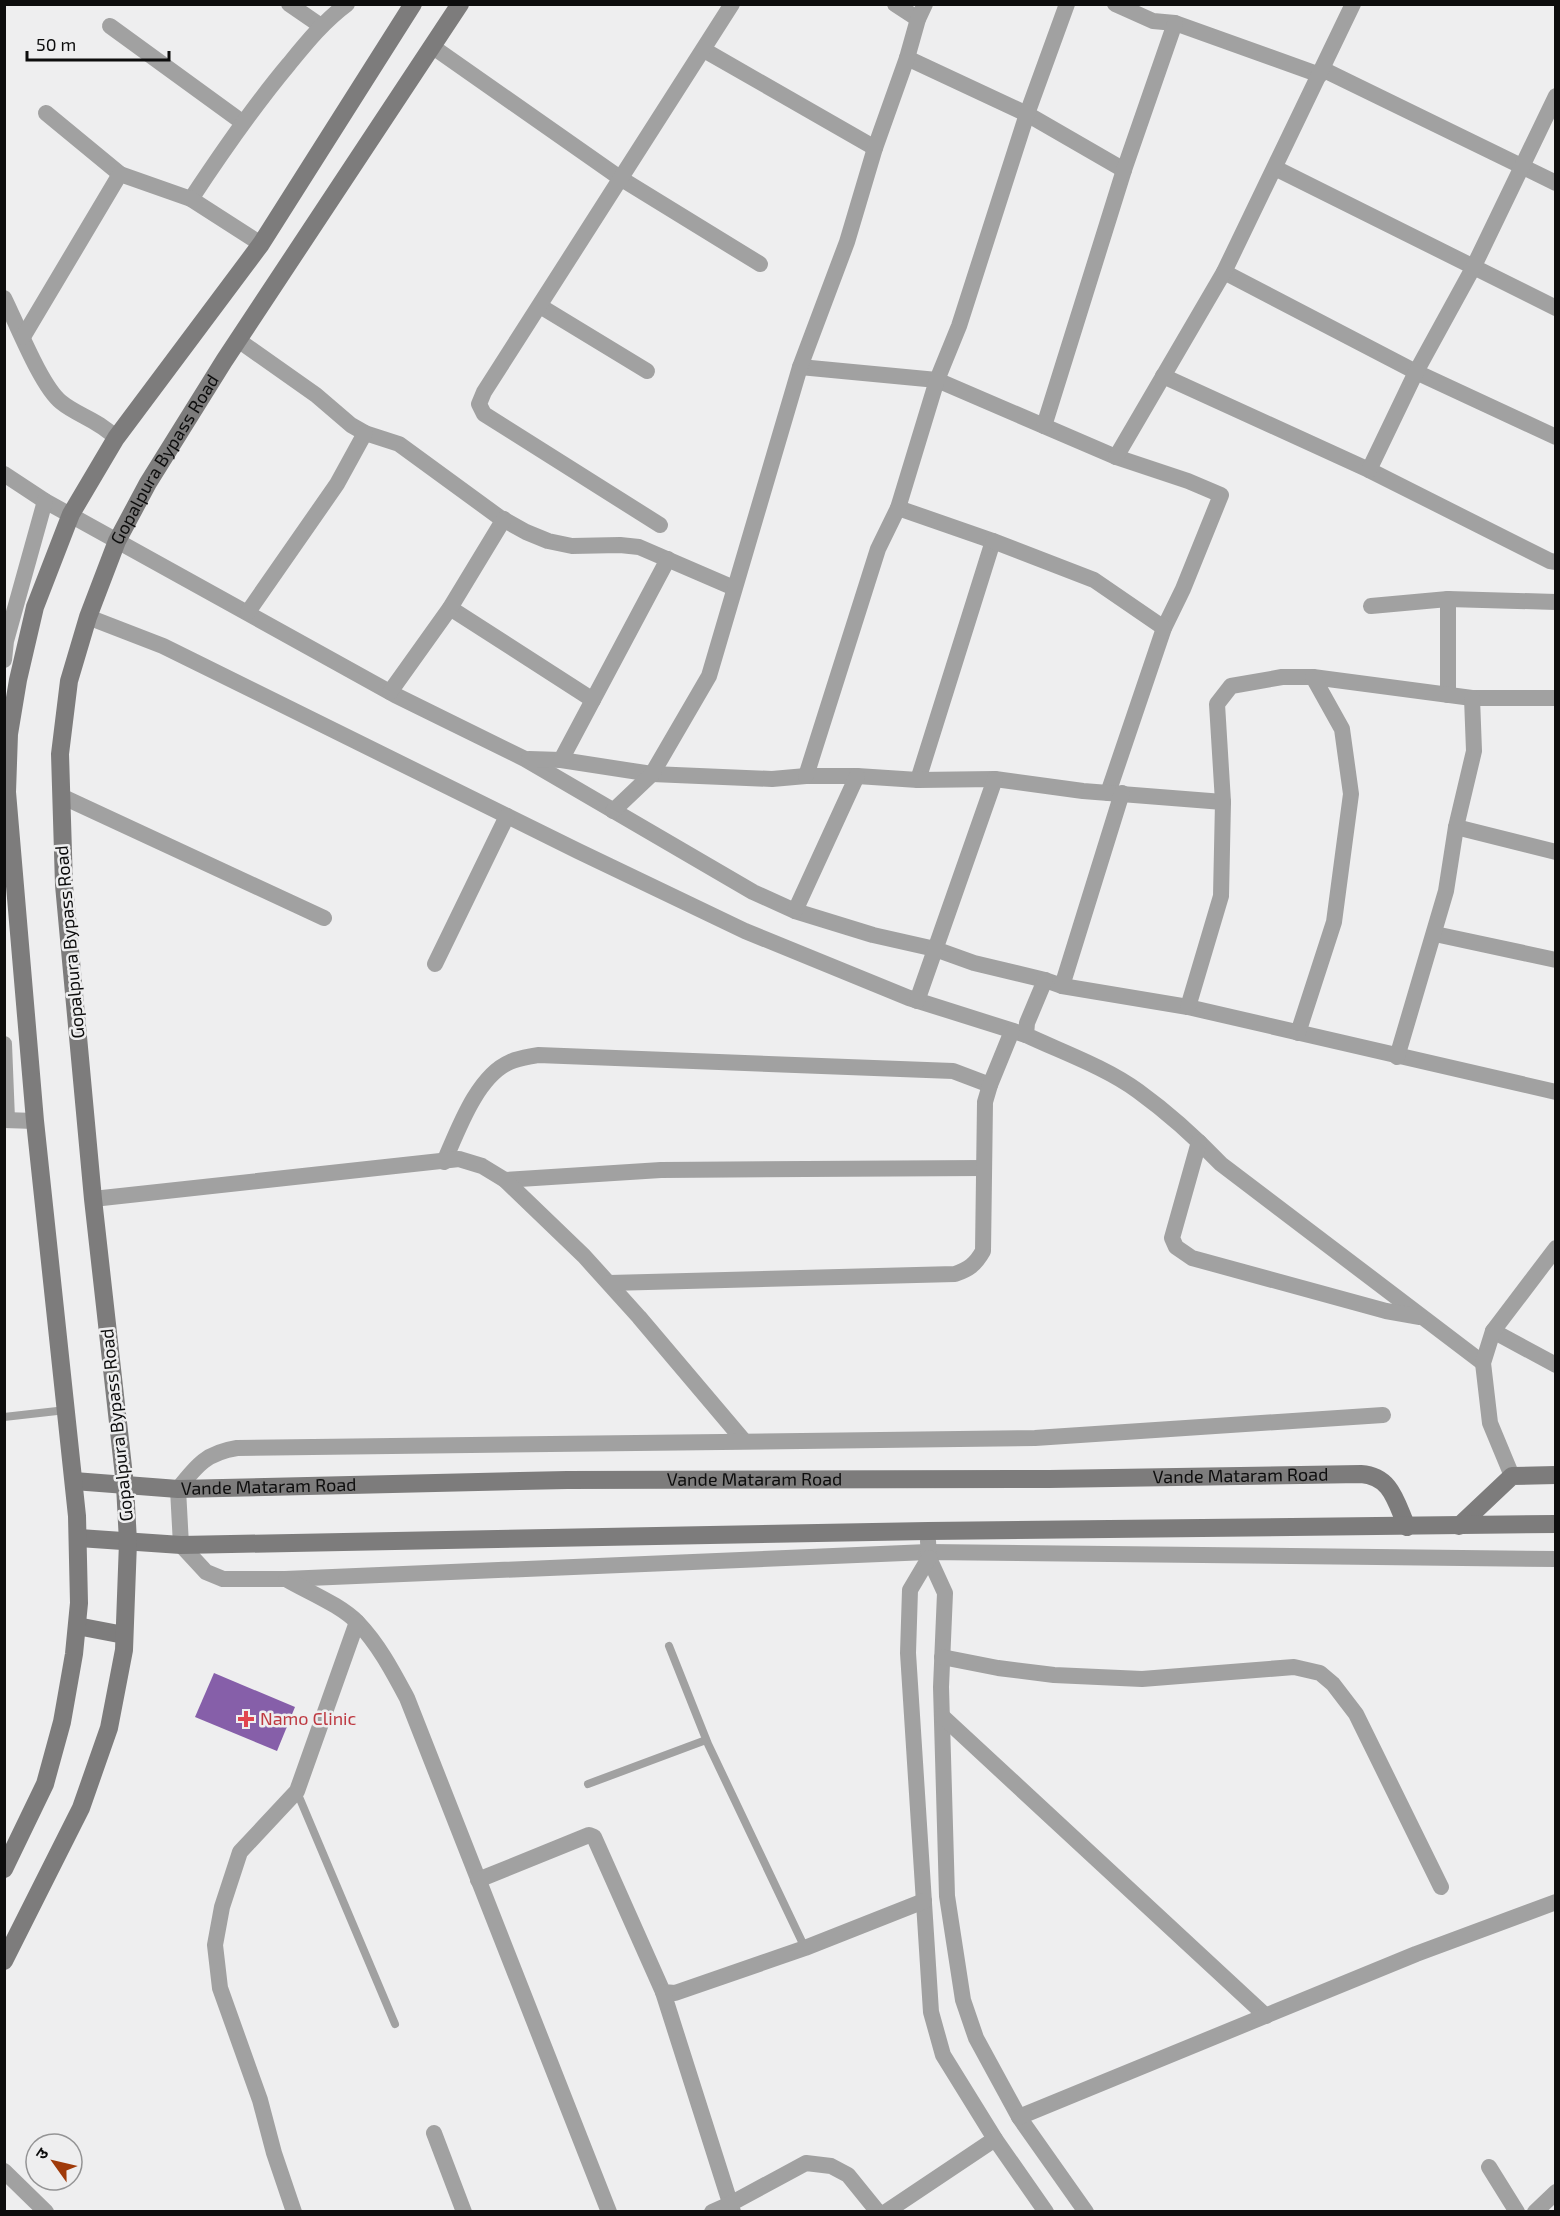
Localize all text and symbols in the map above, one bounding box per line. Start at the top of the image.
scale bar [27,24,170,62]
text: 50 m [36,33,76,55]
street label: Gopalpura Bypass Road [105,370,223,548]
street label: Gopalpura Bypass Road [50,845,88,1040]
street label: Gopalpura Bypass Road [95,1328,137,1523]
street label: Vande Mataram Road [1153,1463,1329,1487]
street label: Vande Mataram Road [667,1467,842,1490]
street label: Vande Mataram Road [181,1473,357,1499]
place label: Namo Clinic [260,1707,357,1729]
marker: Namo Clinic [237,1710,255,1728]
north arrow [24,2132,84,2192]
text: उ [31,2144,52,2163]

